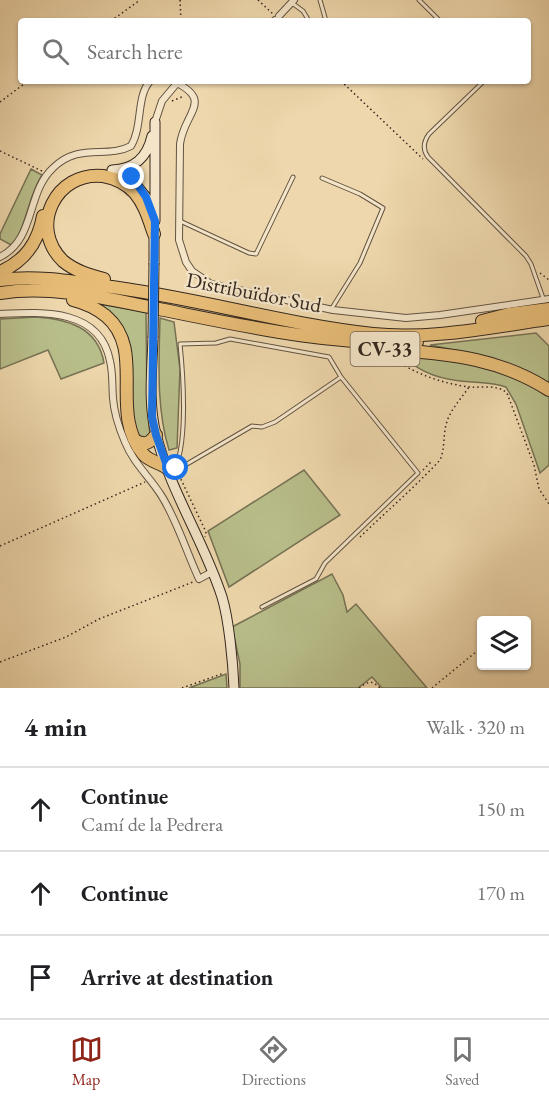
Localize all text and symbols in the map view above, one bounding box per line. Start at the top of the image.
search box [18,18,531,84]
icon: search [39,35,72,68]
text: Search here [87,37,182,66]
route end [118,163,144,189]
street label: Distribuïdor Sud [184,266,324,318]
road number: CV-33 [350,332,420,366]
route start [162,454,188,480]
map controls [477,616,531,670]
button: layers [477,616,531,670]
text: 4 min [24,710,87,744]
text: Walk · 320 m [426,714,525,740]
text: Continue [81,782,168,811]
icon: ahead [24,793,57,826]
text: 150 m [477,796,525,822]
text: Camí de la Pedrera [81,811,223,837]
icon: ahead [24,877,57,910]
text: Continue [81,879,168,908]
text: 170 m [477,880,525,906]
icon: arrive [24,961,57,994]
text: Arrive at destination [81,963,273,992]
tab: Map [70,1033,103,1090]
tab: Directions [242,1033,306,1090]
tab: Saved [445,1033,479,1090]

